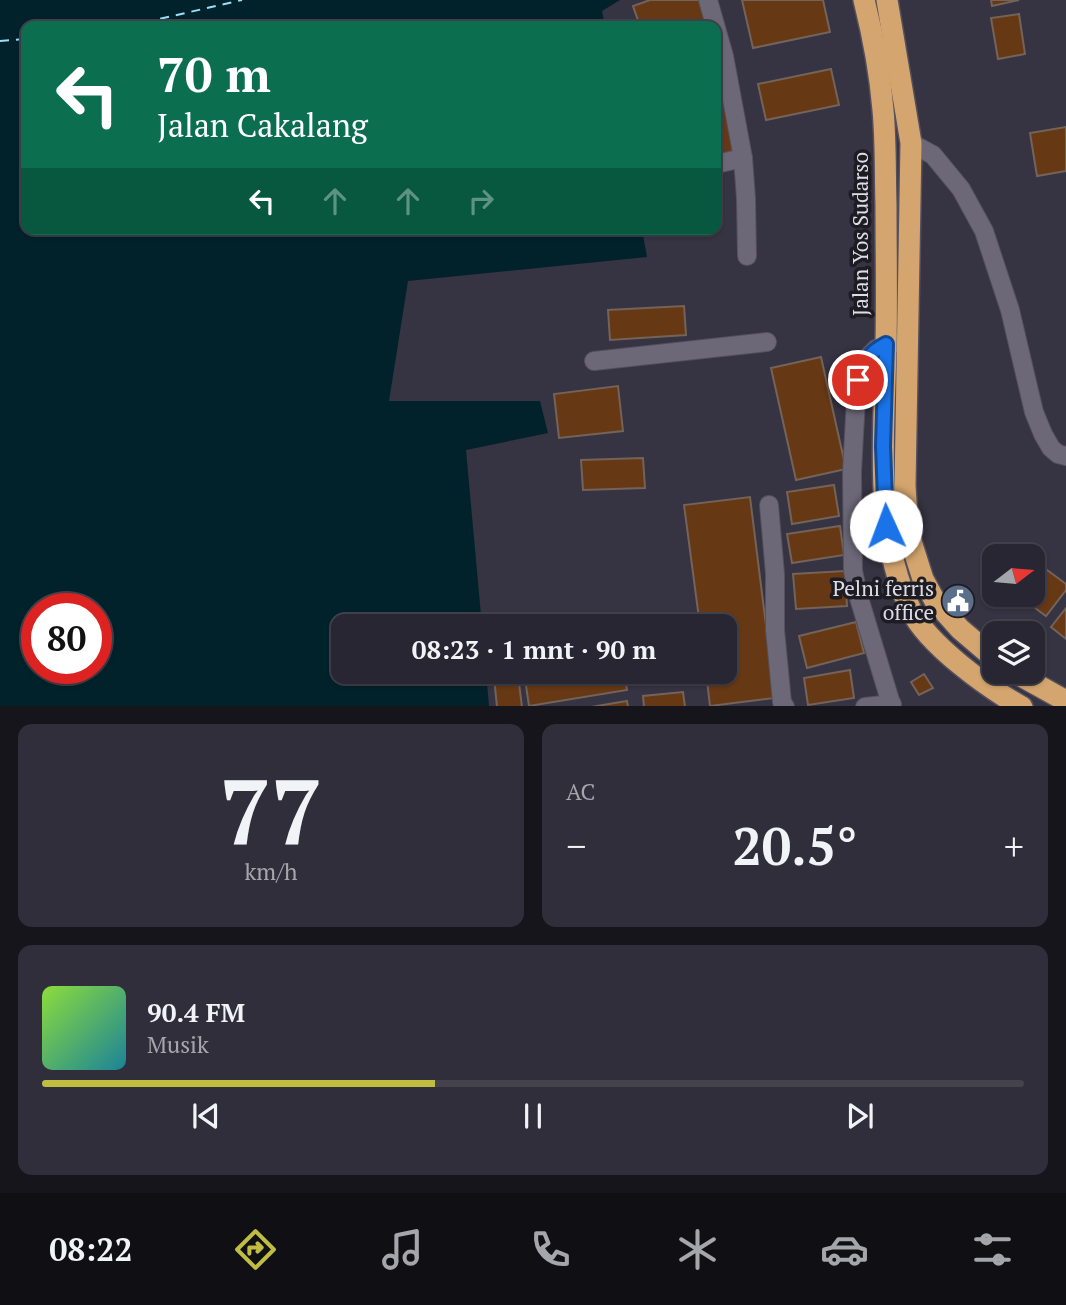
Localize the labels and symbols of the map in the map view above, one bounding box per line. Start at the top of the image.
street label: Jalan Yos Sudarso [846,152,874,316]
pin [828,350,888,410]
position arrow [849,489,923,563]
north arrow [982,544,1045,607]
place label: Pelni ferris office [832,574,934,626]
public building icon: Pelni ferris office [939,582,977,620]
speed limit sign: 80 [21,593,112,684]

